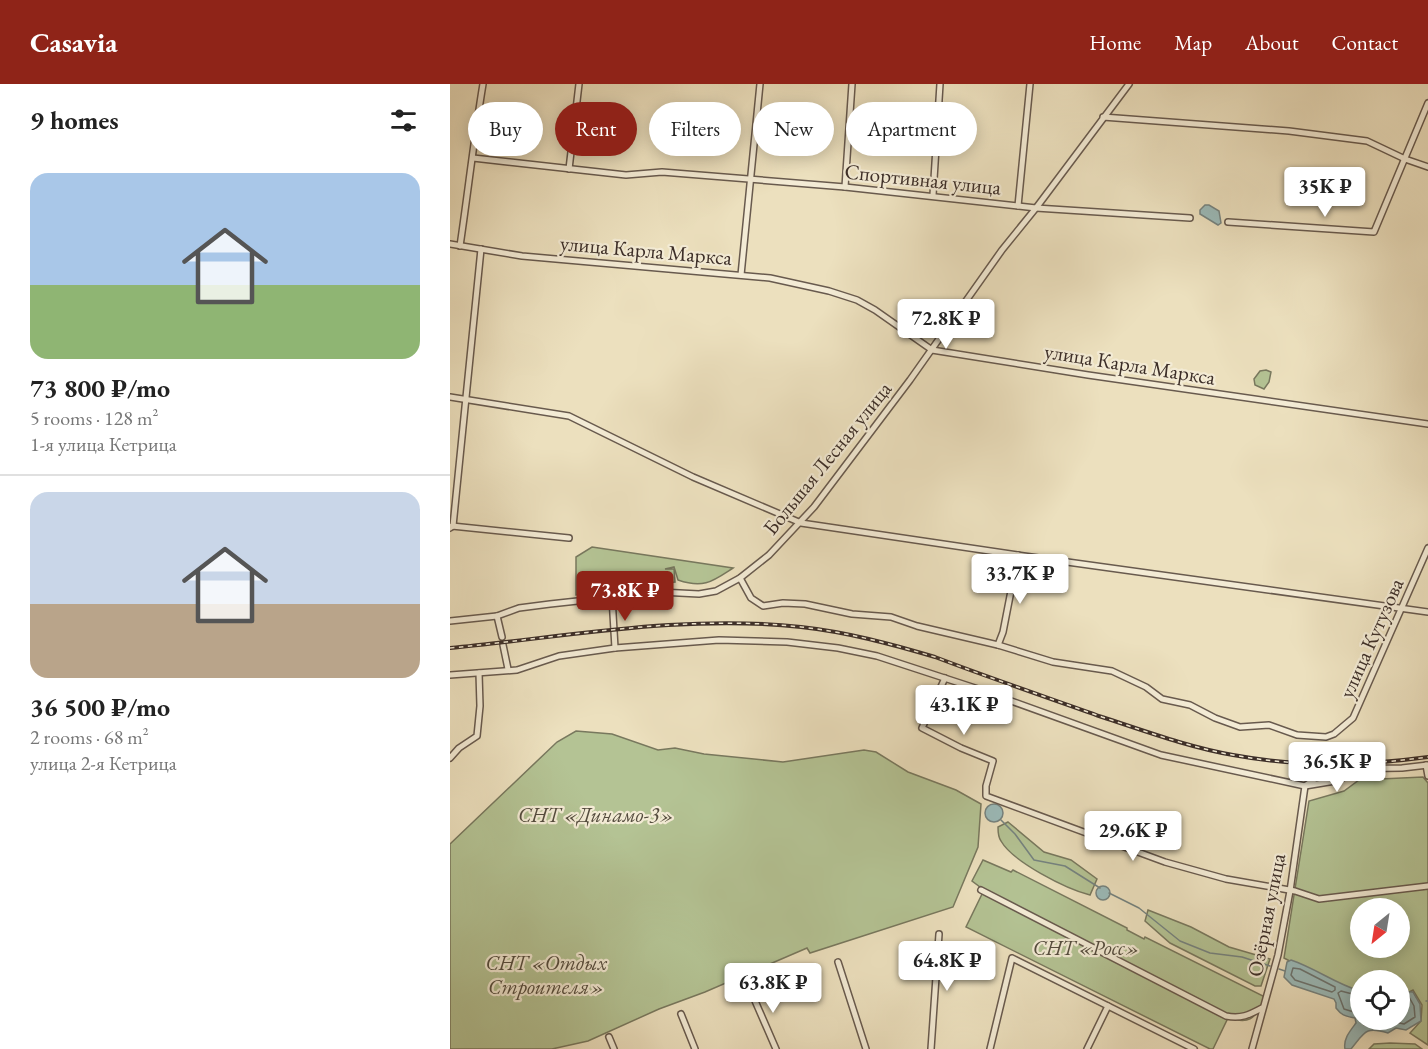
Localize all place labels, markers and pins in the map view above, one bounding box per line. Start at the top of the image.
pin: 35K ₽ [1283,167,1367,218]
pin: 72.8K ₽ [891,299,1001,350]
pin: 33.7K ₽ [965,554,1075,605]
pin: 73.8K ₽ [570,571,680,622]
pin: 43.1K ₽ [909,685,1019,736]
pin: 36.5K ₽ [1282,742,1392,793]
pin: 29.6K ₽ [1078,811,1188,862]
pin: 64.8K ₽ [892,941,1002,992]
pin: 63.8K ₽ [718,963,828,1014]

